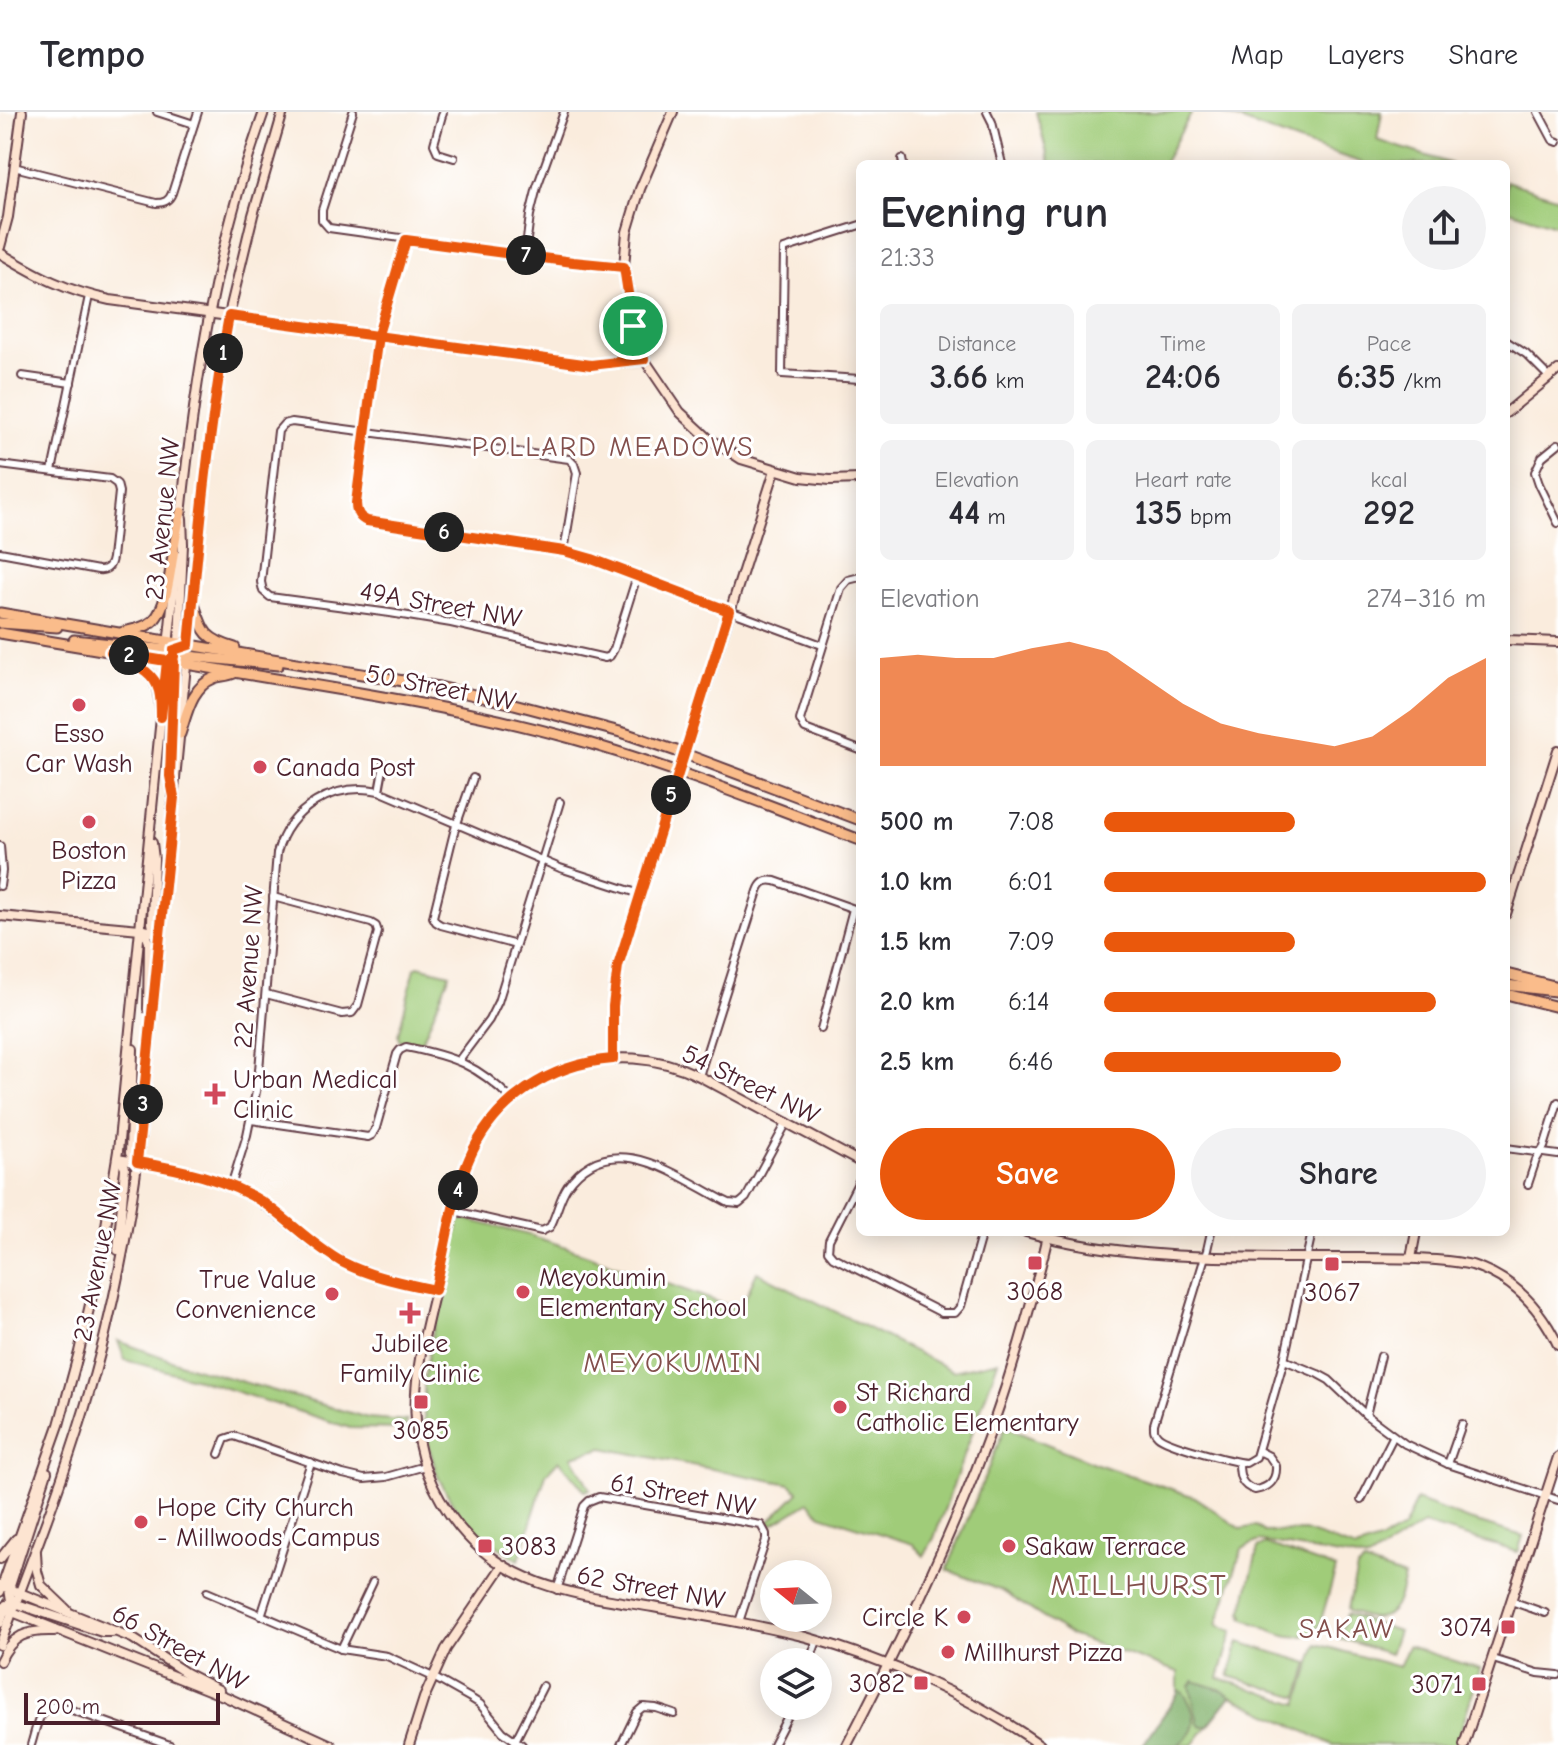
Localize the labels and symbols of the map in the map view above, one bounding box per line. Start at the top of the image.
pin: 7 [506,235,546,275]
pin [599,292,667,360]
pin: 1 [203,333,243,373]
district label: POLLARD MEADOWS [472,431,754,463]
street label: 23 Avenue NW [140,436,186,602]
pin: 6 [424,512,464,552]
street label: 49A Street NW [358,576,524,634]
pin: 2 [109,635,149,675]
street label: 50 Street NW [363,659,519,717]
marker: Esso Car Wash [70,696,88,714]
place label: Esso Car Wash [25,719,133,779]
place label: Canada Post [276,753,416,783]
marker: Canada Post [251,758,269,776]
pin: 5 [651,775,691,815]
marker: Boston Pizza [80,813,98,831]
place label: Boston Pizza [51,836,127,896]
street label: 22 Avenue NW [228,884,270,1050]
street label: 54 Street NW [677,1039,824,1131]
place label: Urban Medical Clinic [233,1065,398,1125]
marker: Urban Medical Clinic [204,1083,226,1105]
pin: 3 [123,1084,163,1124]
pin: 4 [438,1170,478,1210]
street label: 23 Avenue NW [68,1178,128,1344]
marker: 3068 [1026,1254,1044,1272]
marker: 3067 [1323,1255,1341,1273]
place label: Meyokumin Elementary School [539,1263,747,1323]
place label: True Value Convenience [175,1265,316,1325]
place label: 3068 [1007,1277,1063,1307]
place label: 3067 [1304,1278,1360,1308]
marker: Meyokumin Elementary School [514,1283,532,1301]
marker: True Value Convenience [323,1285,341,1303]
marker: Jubilee Family Clinic [399,1302,421,1324]
place label: Jubilee Family Clinic [340,1329,480,1389]
district label: MEYOKUMIN [583,1347,763,1379]
place label: St Richard Catholic Elementary [856,1378,1079,1438]
marker: 3085 [412,1393,430,1411]
marker: St Richard Catholic Elementary [831,1398,849,1416]
place label: 3085 [393,1416,449,1446]
street label: 61 Street NW [608,1467,758,1523]
place label: Hope City Church - Millwoods Campus [157,1493,380,1553]
marker: Hope City Church - Millwoods Campus [132,1513,150,1531]
place label: 3083 [501,1532,557,1562]
place label: Sakaw Terrace [1025,1532,1186,1562]
marker: 3083 [476,1537,494,1555]
marker: Sakaw Terrace [1000,1537,1018,1555]
street label: 62 Street NW [574,1560,728,1616]
north arrow [760,1560,832,1632]
district label: MILLHURST [1050,1568,1228,1603]
street label: 66 Street NW [107,1598,253,1698]
place label: Circle K [862,1603,948,1633]
marker: Circle K [955,1608,973,1626]
district label: SAKAW [1299,1613,1395,1645]
place label: 3074 [1440,1613,1492,1643]
marker: 3074 [1499,1618,1517,1636]
place label: Millhurst Pizza [964,1638,1123,1668]
marker: Millhurst Pizza [939,1643,957,1661]
place label: 3082 [849,1669,905,1699]
place label: 3071 [1411,1670,1463,1700]
marker: 3082 [912,1674,930,1692]
marker: 3071 [1470,1675,1488,1693]
scale bar [24,1689,220,1725]

